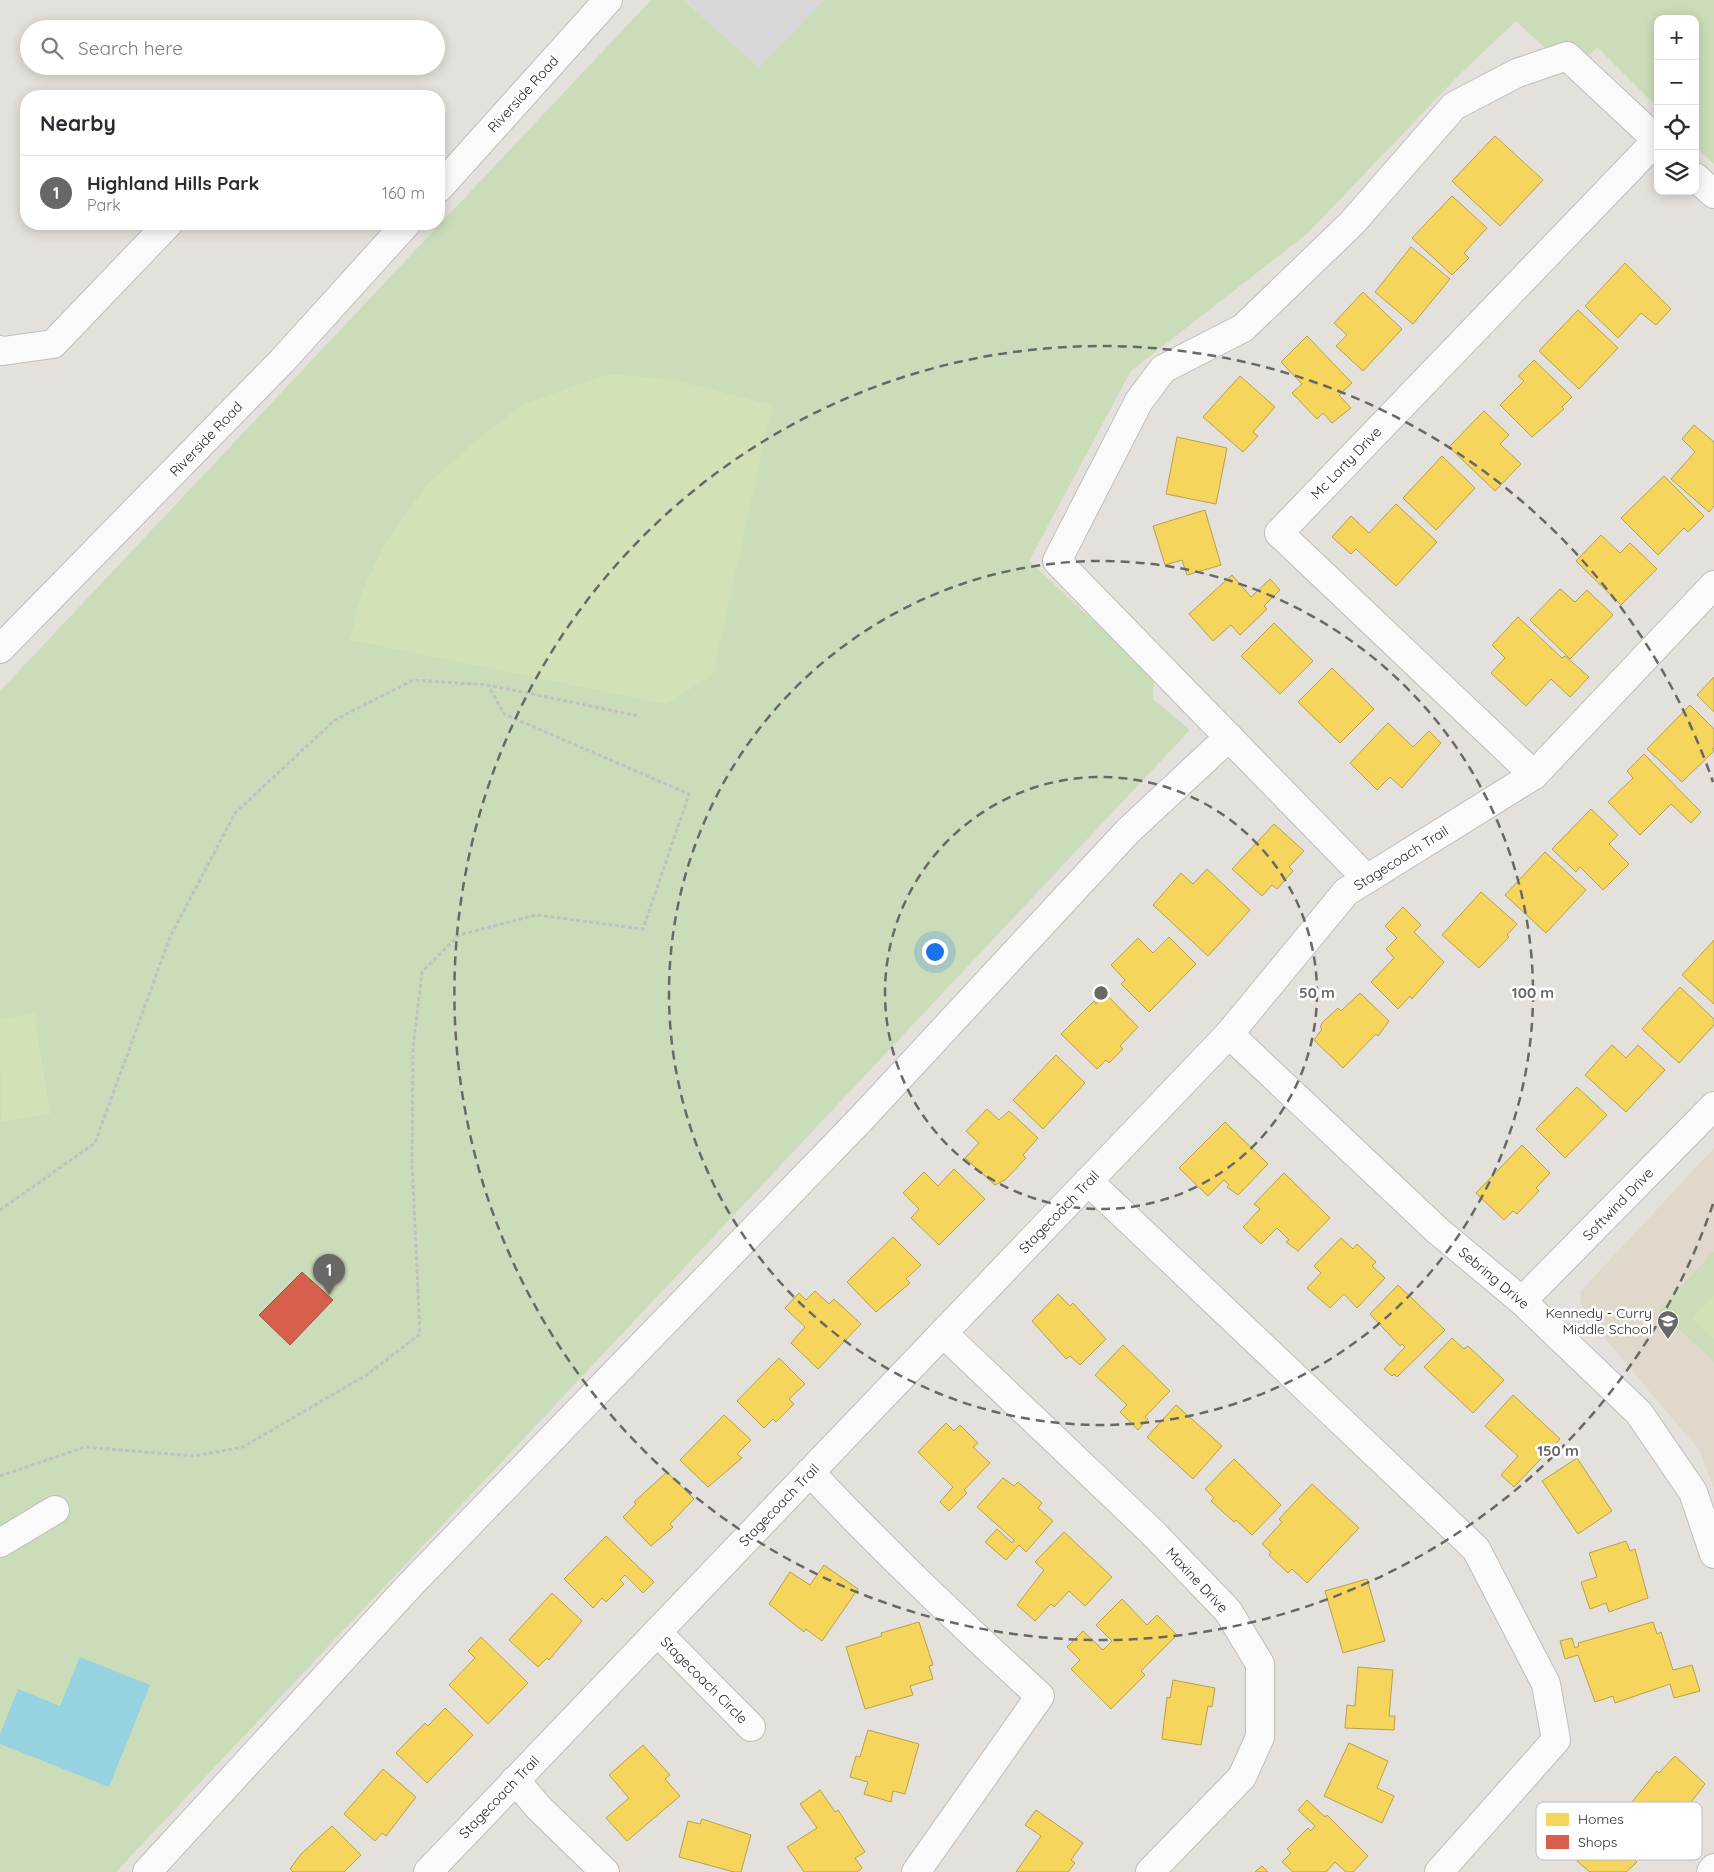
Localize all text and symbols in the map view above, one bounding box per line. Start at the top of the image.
map controls [1654,15,1699,195]
button: + [1654,15,1699,60]
search box [20,20,445,75]
icon: search [38,34,66,62]
text: Search here [78,36,183,60]
street label: Riverside Road [484,52,562,136]
button: − [1654,60,1699,105]
button: locate [1654,105,1699,150]
text: Nearby [40,110,116,136]
button: layers [1654,150,1699,195]
text: Highland Hills Park [87,171,259,195]
text: 1 [53,183,59,203]
text: 160 m [382,183,425,203]
text: Park [87,195,121,215]
street label: Riverside Road [166,398,246,480]
street label: Mc Larty Drive [1307,423,1385,503]
street label: Stagecoach Trail [1350,822,1452,894]
your location [922,939,948,965]
text: 50 m [1299,983,1335,1002]
text: 100 m [1512,983,1554,1002]
centre of rings [1092,984,1110,1002]
street label: Softwind Drive [1579,1164,1657,1244]
street label: Stagecoach Trail [1015,1167,1103,1257]
street label: Sebring Drive [1455,1243,1533,1313]
pin: 1 [313,1254,345,1295]
place label: Kennedy - Curry Middle School [1545,1304,1652,1338]
school or university icon: Kennedy - Curry Middle School [1656,1309,1680,1340]
text: 150 m [1537,1441,1579,1460]
street label: Stagecoach Trail [735,1460,823,1550]
street label: Maxine Drive [1162,1543,1232,1617]
street label: Stagecoach Circle [657,1633,751,1727]
street label: Stagecoach Trail [455,1752,543,1842]
legend [1536,1802,1702,1860]
text: Homes [1578,1810,1624,1828]
text: Shops [1578,1833,1617,1851]

